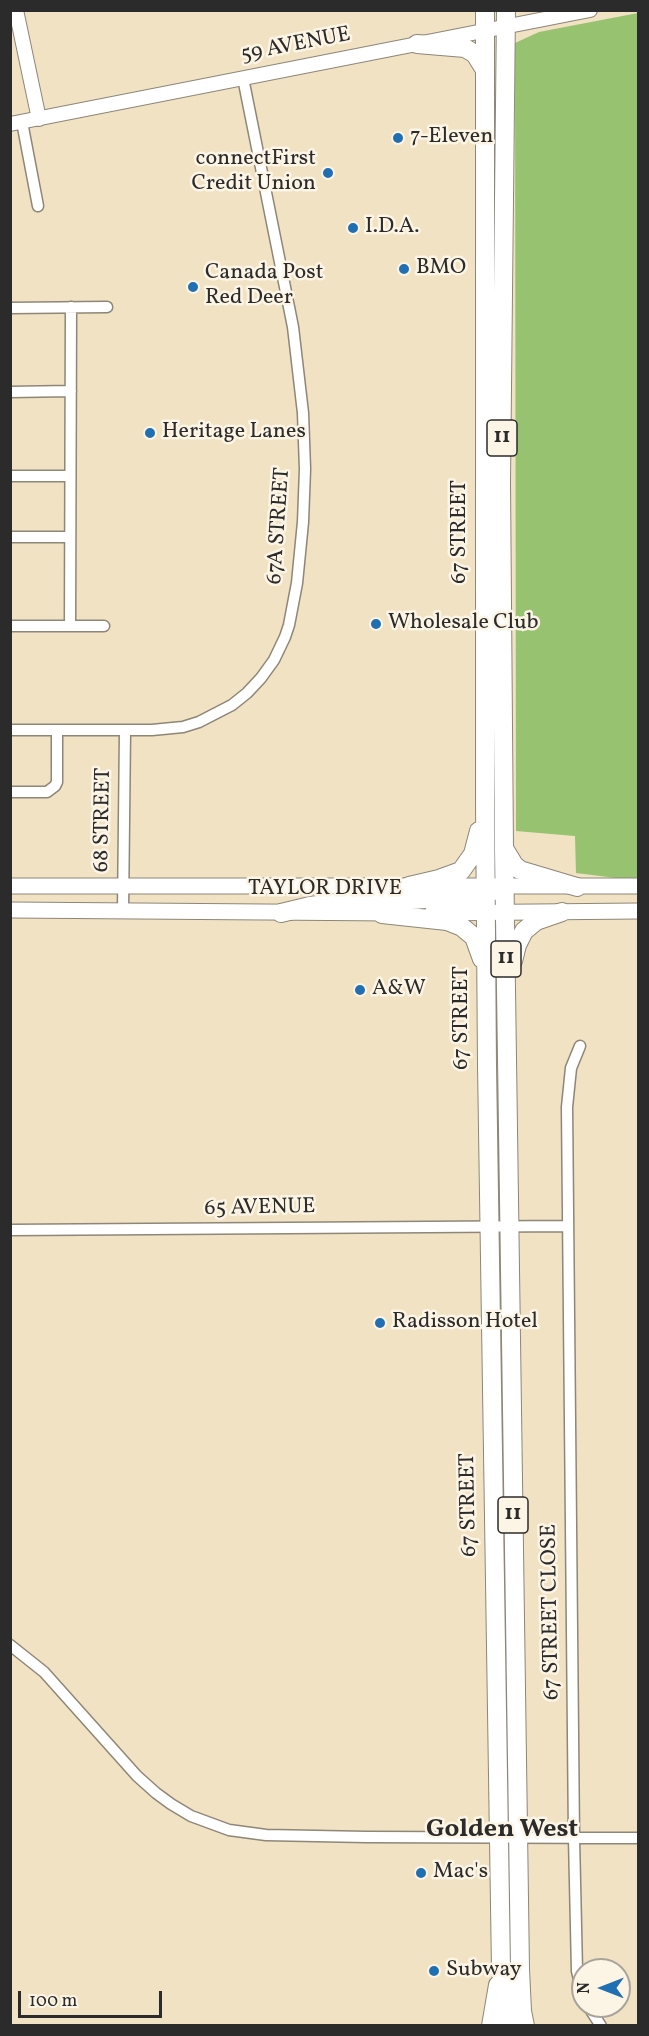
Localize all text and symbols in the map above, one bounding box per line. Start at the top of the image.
street label: 59 AVENUE [239,22,353,70]
place label: 7-Eleven [410,125,493,151]
marker: 7-Eleven [391,131,405,145]
place label: connectFirst Credit Union [191,147,316,198]
marker: connectFirst Credit Union [321,166,335,180]
place label: I.D.A. [365,215,419,241]
marker: I.D.A. [346,221,360,235]
place label: BMO [416,256,466,282]
place label: Canada Post Red Deer [205,261,323,312]
marker: BMO [397,262,411,276]
marker: Canada Post Red Deer [186,280,200,294]
place label: Heritage Lanes [162,420,306,446]
road number: 11 [487,420,517,456]
marker: Heritage Lanes [143,426,157,440]
street label: 67A STREET [263,467,297,585]
street label: 67 STREET [448,480,474,584]
place label: Wholesale Club [388,611,539,637]
marker: Wholesale Club [369,617,383,631]
street label: 68 STREET [90,768,118,872]
street label: TAYLOR DRIVE [248,877,402,903]
road number: 11 [491,941,521,977]
street label: 67 STREET [450,966,476,1070]
place label: A&W [372,977,426,1003]
marker: A&W [353,983,367,997]
street label: 65 AVENUE [204,1195,316,1223]
place label: Radisson Hotel [392,1310,538,1336]
marker: Radisson Hotel [373,1316,387,1330]
street label: 67 STREET [456,1453,484,1557]
road number: 11 [498,1497,528,1533]
street label: 67 STREET CLOSE [537,1524,567,1700]
district label: Golden West [426,1815,578,1847]
place label: Mac's [433,1860,488,1886]
marker: Mac's [414,1866,428,1880]
place label: Subway [446,1958,522,1984]
north arrow [571,1958,631,2018]
marker: Subway [427,1964,441,1978]
scale bar [21,1979,165,2017]
text: N [574,1982,596,1994]
text: 100 m [29,1989,78,2014]

